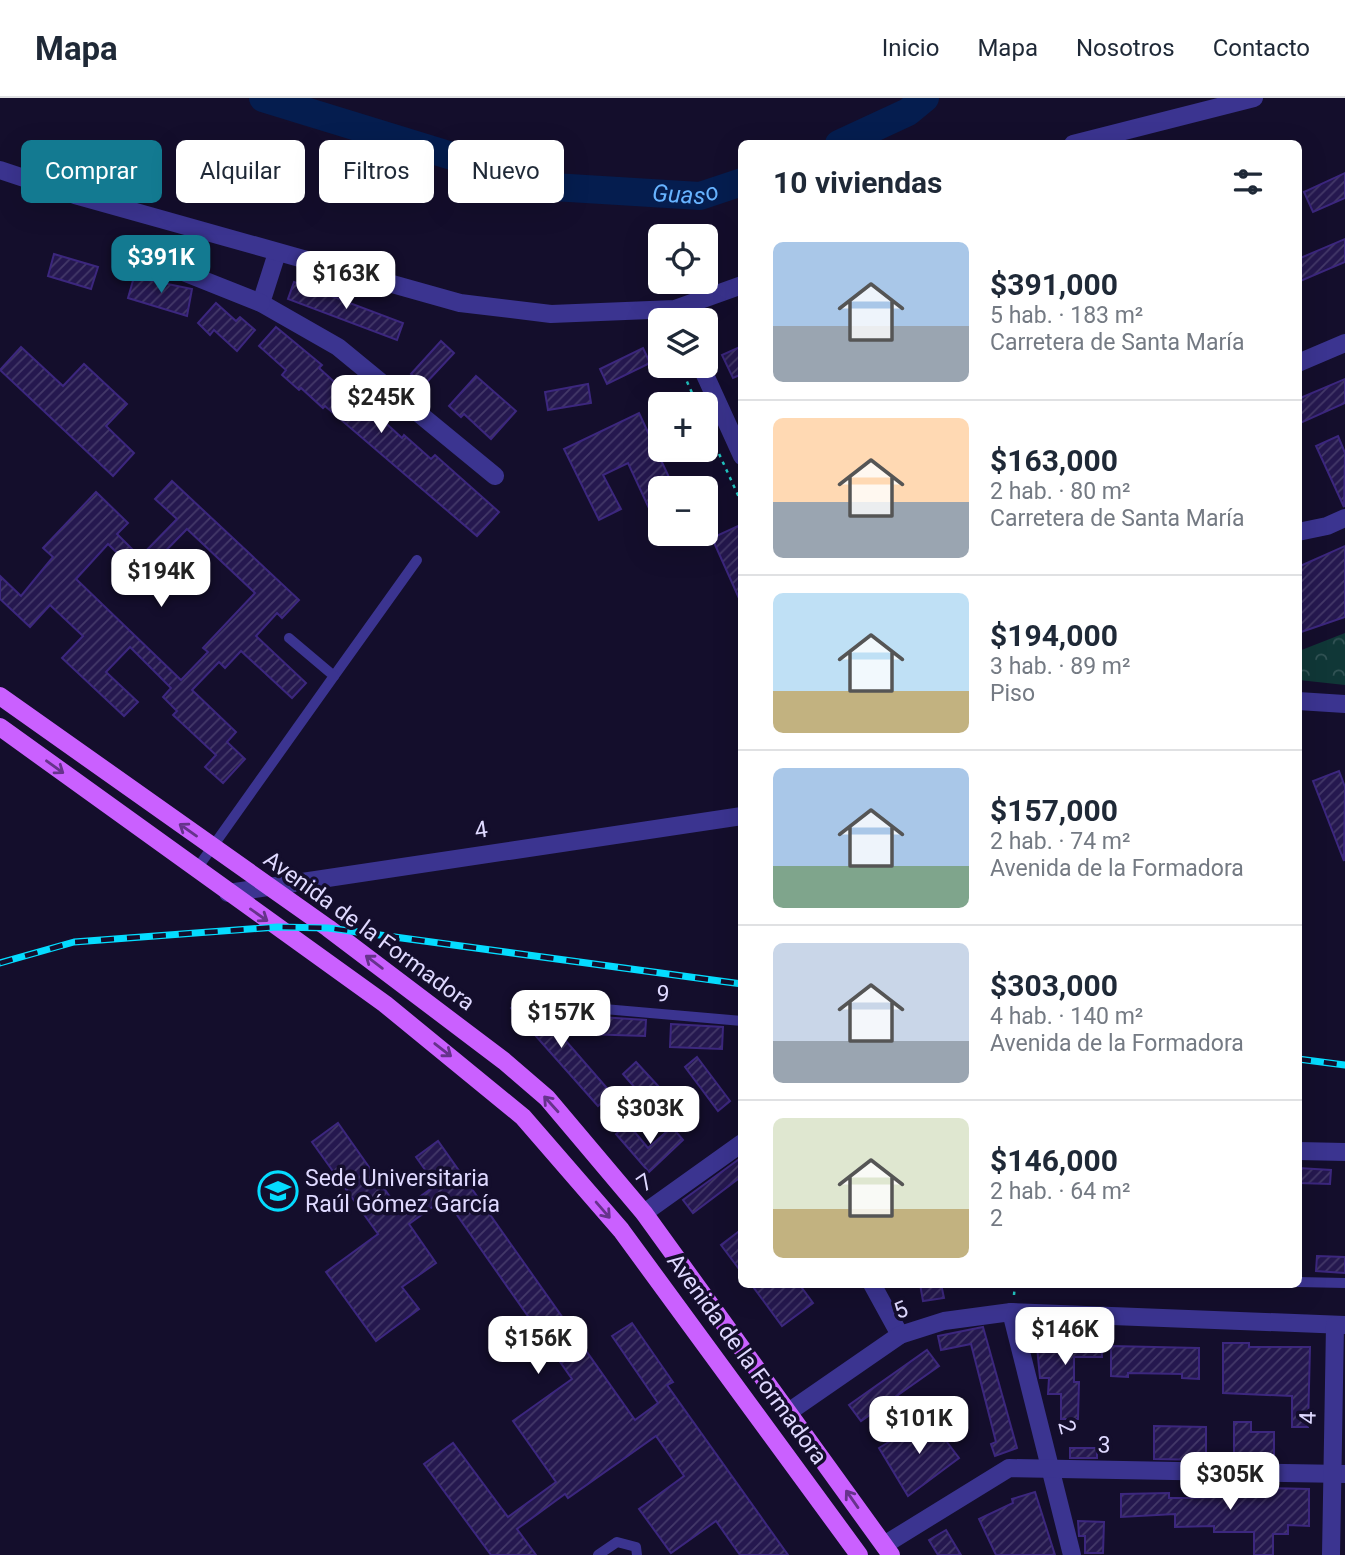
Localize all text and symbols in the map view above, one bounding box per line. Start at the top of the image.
text: Mapa [35,29,118,68]
text: Inicio [882,34,939,62]
text: Mapa [977,34,1038,62]
text: Nosotros [1076,34,1175,62]
text: Contacto [1213,34,1310,62]
chip: Comprar [21,140,162,203]
chip: Alquilar [176,140,305,203]
chip: Filtros [319,140,434,203]
chip: Nuevo [448,140,564,203]
icon: filters [1229,163,1267,201]
text: 10 viviendas [773,165,943,200]
water label: Guaso [651,177,722,210]
map controls [648,224,718,546]
button: locate [648,224,718,294]
pin: $391K [112,236,210,295]
text: $391K [127,244,195,271]
pin: $163K [297,252,395,311]
text: $163K [312,260,380,287]
text: $391,000 [990,267,1118,302]
icon: home [829,270,913,354]
text: 5 hab. · 183 m² [990,302,1143,329]
button: layers [648,308,718,378]
text: Carretera de Santa María [990,329,1244,356]
pin: $245K [332,376,430,435]
text: $245K [347,384,415,411]
button: + [648,392,718,462]
text: $163,000 [990,443,1118,478]
icon: home [829,446,913,530]
button: − [648,476,718,546]
text: 2 hab. · 80 m² [990,478,1130,505]
text: Carretera de Santa María [990,505,1244,532]
pin: $194K [112,550,210,609]
text: $194K [127,558,195,585]
text: $194,000 [990,618,1118,653]
icon: home [829,621,913,705]
text: 3 hab. · 89 m² [990,653,1130,680]
text: Piso [990,680,1035,707]
one-way arrow [45,760,64,775]
text: $157,000 [990,793,1118,828]
icon: home [829,796,913,880]
street label: 4 [473,816,489,844]
one-way arrow [179,823,198,837]
text: 2 hab. · 74 m² [990,828,1130,855]
street label: Avenida de la Formadora [258,845,480,1017]
text: Avenida de la Formadora [990,855,1244,882]
one-way arrow [249,908,269,922]
one-way arrow [364,955,383,970]
text: $303,000 [990,968,1118,1003]
icon: home [829,971,913,1055]
street label: 9 [656,980,670,1008]
pin: $157K [512,990,610,1050]
text: $157K [527,999,595,1026]
text: 4 hab. · 140 m² [990,1003,1143,1030]
text: Avenida de la Formadora [990,1030,1244,1057]
one-way arrow [433,1042,451,1057]
pin: $303K [601,1086,699,1146]
one-way arrow [543,1095,559,1113]
text: $303K [616,1095,684,1122]
text: $146,000 [990,1143,1118,1178]
icon: home [829,1146,913,1230]
place label: Sede Universitaria Raúl Gómez García [305,1165,500,1218]
street label: 7 [632,1168,658,1198]
school or university icon: Sede Universitaria Raúl Gómez García [257,1170,299,1212]
text: 2 hab. · 64 m² [990,1178,1130,1205]
one-way arrow [595,1200,611,1218]
text: 2 [990,1205,1003,1232]
street label: Avenida de la Formadora [661,1248,833,1470]
street label: 5 [890,1295,912,1325]
pin: $146K [1016,1308,1114,1367]
pin: $156K [489,1316,587,1376]
text: $146K [1031,1316,1099,1343]
text: $156K [504,1325,572,1352]
pin: $101K [870,1396,968,1456]
text: $101K [885,1405,953,1432]
street label: 4 [1294,1411,1322,1425]
street label: 2 [1052,1417,1082,1437]
street label: 3 [1097,1431,1111,1459]
pin: $305K [1181,1452,1279,1512]
text: $305K [1196,1461,1264,1488]
one-way arrow [845,1490,859,1509]

